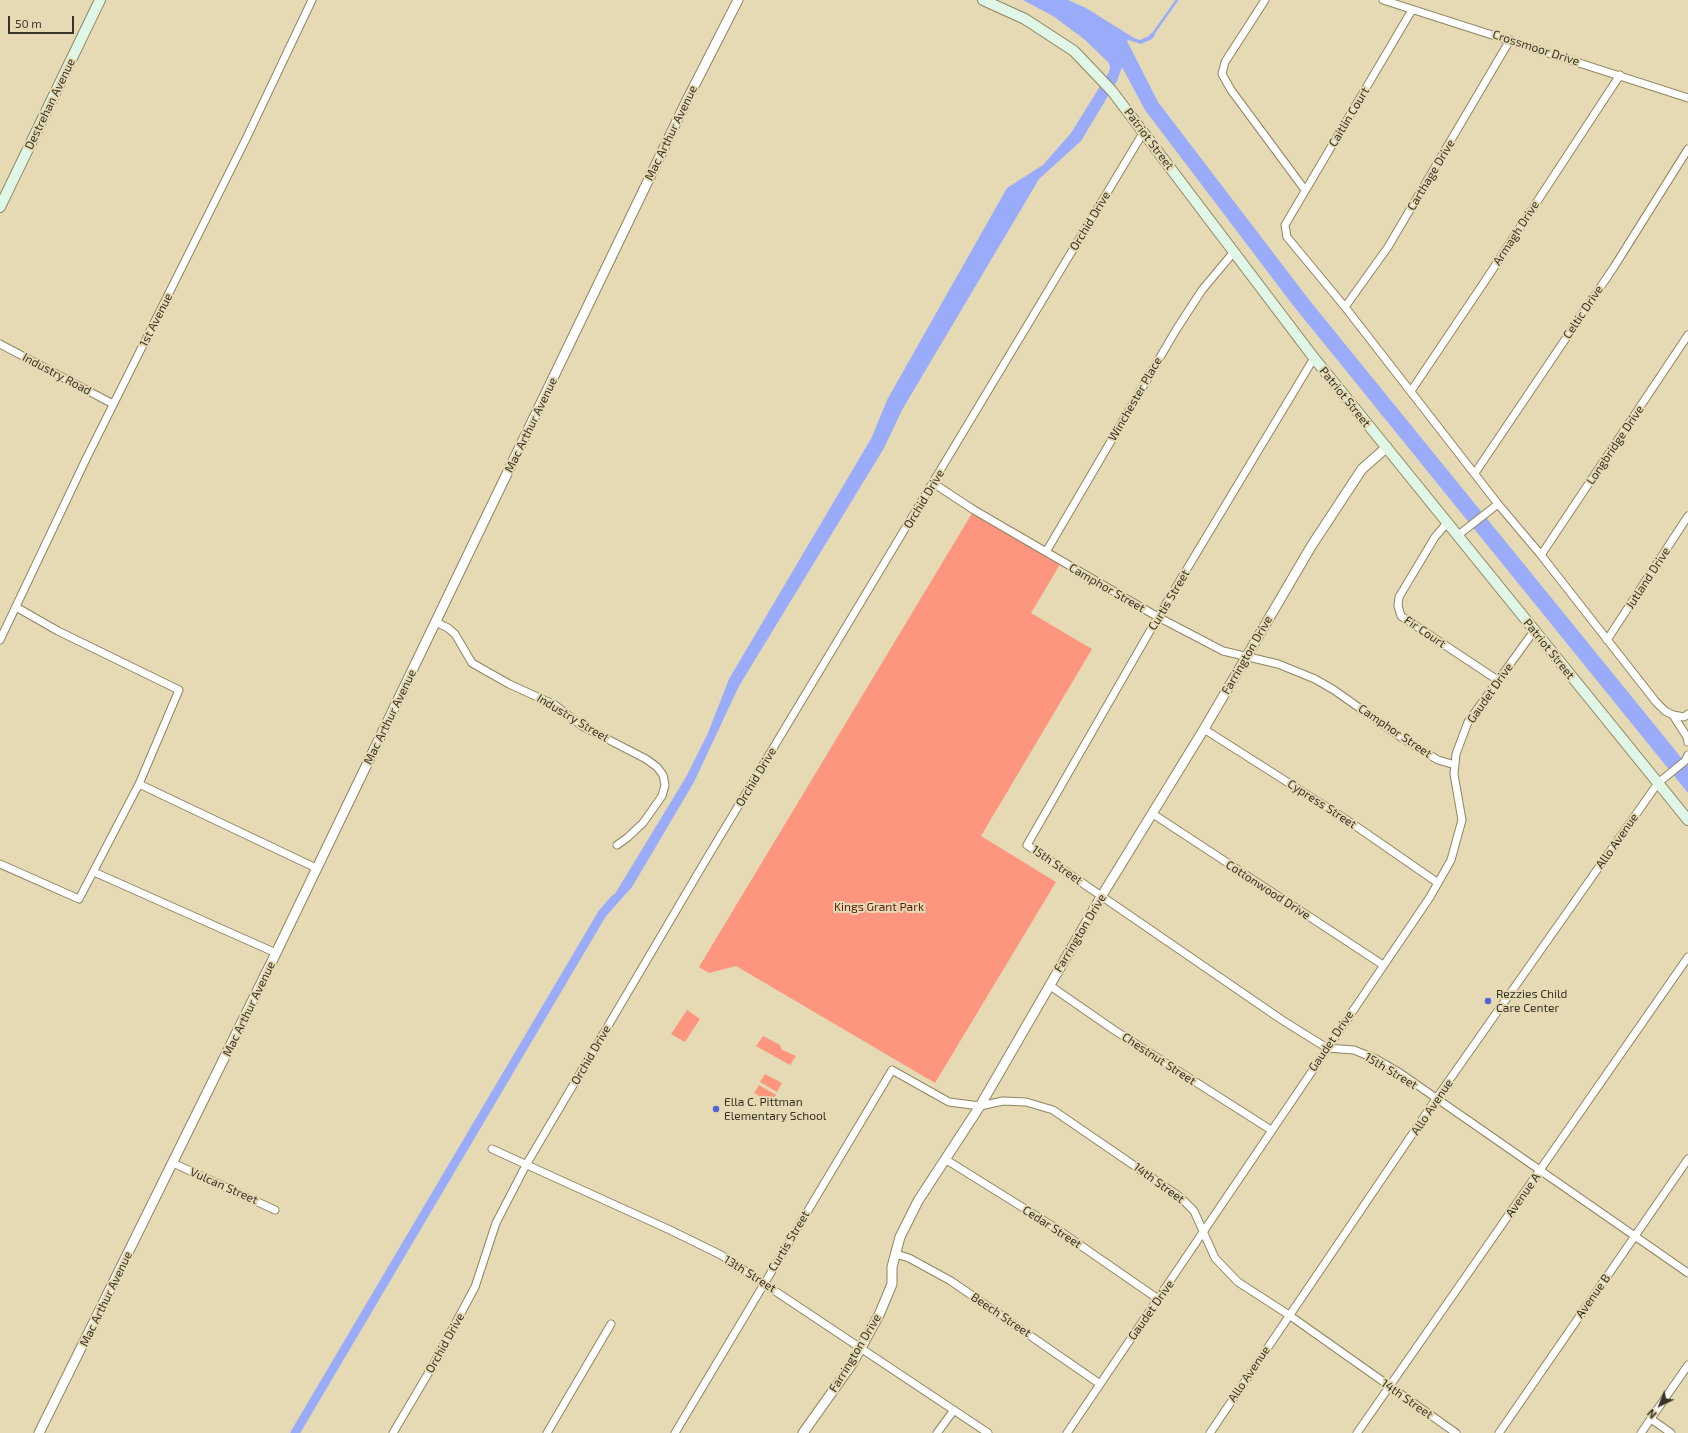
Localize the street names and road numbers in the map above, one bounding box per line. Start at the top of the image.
street label: Crossmoor Drive [1491,27,1581,69]
street label: Destrehan Avenue [22,56,78,152]
street label: Mac Arthur Avenue [642,83,700,183]
street label: Caitlin Court [1326,85,1372,149]
street label: Patriot Street [1121,105,1177,173]
street label: Carthage Drive [1404,137,1458,213]
street label: Orchid Drive [1067,189,1113,253]
street label: Armagh Drive [1490,198,1542,268]
street label: Celtic Drive [1560,283,1606,341]
street label: 1st Avenue [136,291,176,349]
street label: Industry Road [20,350,94,398]
street label: Winchester Place [1105,354,1165,444]
street label: Patriot Street [1316,364,1374,430]
street label: Mac Arthur Avenue [502,375,560,475]
street label: Longbridge Drive [1583,403,1647,487]
street label: Orchid Drive [901,467,947,531]
street label: Jutland Drive [1623,544,1673,612]
street label: Camphor Street [1066,560,1148,616]
street label: Curtis Street [1145,567,1193,633]
street label: Farrington Drive [1219,613,1275,697]
street label: Fir Court [1402,613,1448,651]
street label: Patriot Street [1520,616,1578,682]
street label: Gaudet Drive [1464,660,1516,726]
street label: Mac Arthur Avenue [361,667,419,767]
street label: Industry Street [534,691,612,745]
street label: Camphor Street [1356,701,1434,761]
street label: Orchid Drive [733,745,779,809]
street label: Cypress Street [1285,776,1359,832]
street label: Allo Avenue [1593,811,1641,871]
street label: 15th Street [1029,842,1085,888]
street label: Cottonwood Drive [1223,857,1313,923]
street label: Farrington Drive [1051,891,1109,975]
street label: Mac Arthur Avenue [220,959,278,1059]
street label: Gaudet Drive [1305,1008,1357,1074]
street label: Orchid Drive [568,1023,614,1087]
street label: Chestnut Street [1119,1030,1199,1088]
street label: 15th Street [1362,1050,1420,1092]
street label: Allo Avenue [1408,1076,1456,1138]
street label: 14th Street [1131,1160,1187,1206]
street label: Vulcan Street [188,1165,260,1207]
street label: Avenue A [1503,1170,1543,1220]
street label: Cedar Street [1020,1203,1084,1251]
street label: Curtis Street [765,1208,813,1274]
street label: Mac Arthur Avenue [77,1249,135,1349]
street label: 13th Street [721,1252,779,1296]
street label: Avenue B [1573,1271,1613,1321]
street label: Gaudet Drive [1125,1277,1177,1343]
street label: Beech Street [968,1290,1034,1340]
street label: Orchid Drive [423,1310,467,1376]
street label: Farrington Drive [826,1311,884,1395]
street label: Allo Avenue [1225,1343,1273,1405]
street label: 14th Street [1378,1376,1436,1422]

